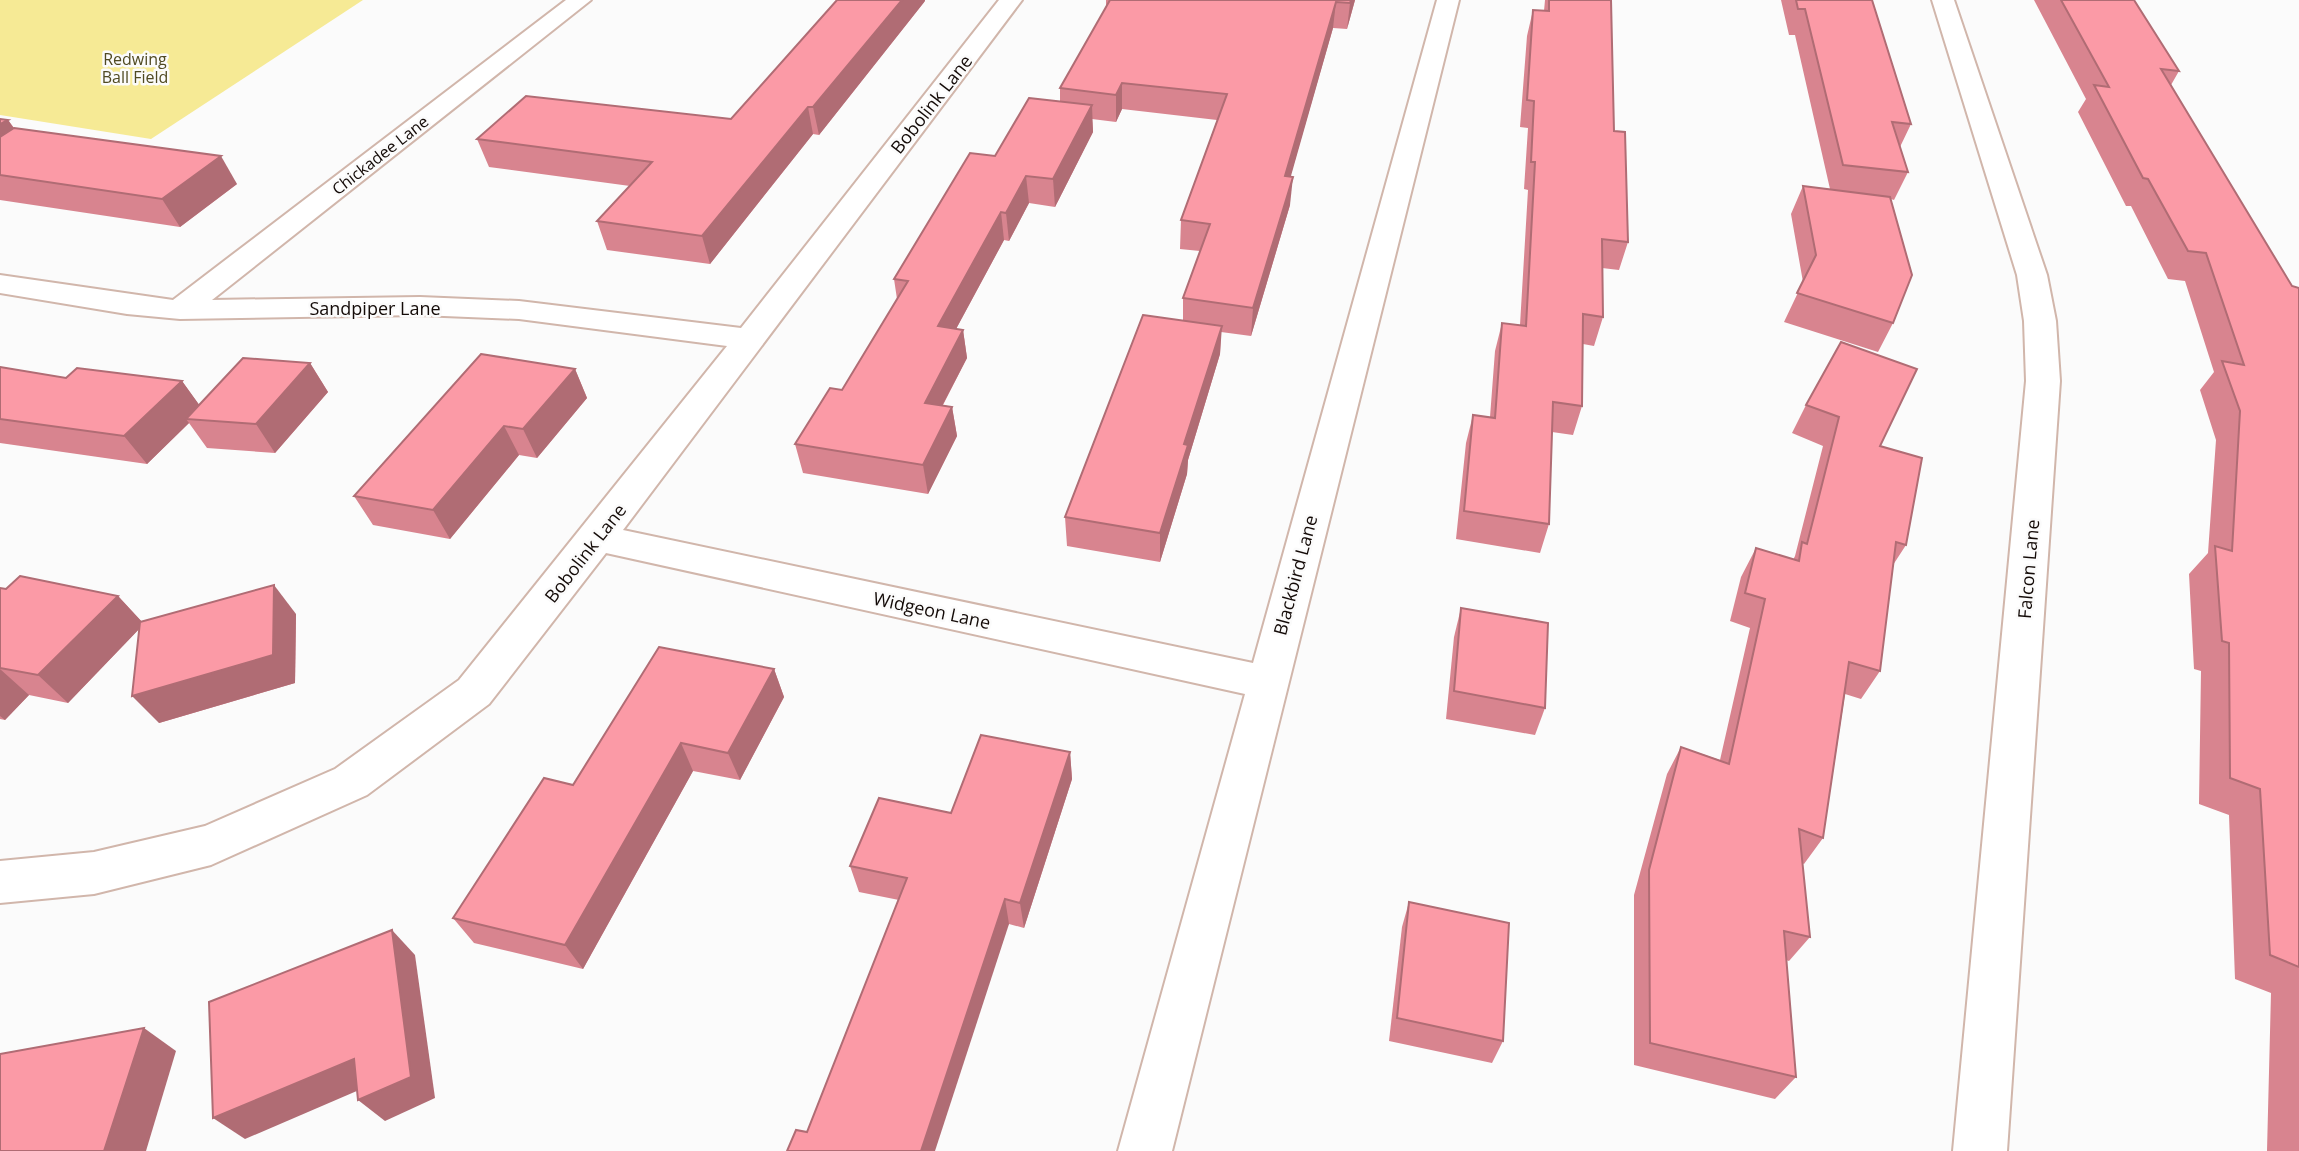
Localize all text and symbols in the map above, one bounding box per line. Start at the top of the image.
park label: Redwing Ball Field [102,48,168,88]
street label: Bobolink Lane [885,50,977,158]
street label: Chickadee Lane [327,110,433,200]
street label: Sandpiper Lane [309,296,441,320]
street label: Bobolink Lane [539,499,631,607]
street label: Blackbird Lane [1267,512,1323,638]
street label: Falcon Lane [2012,518,2044,620]
street label: Widgeon Lane [871,586,993,634]

